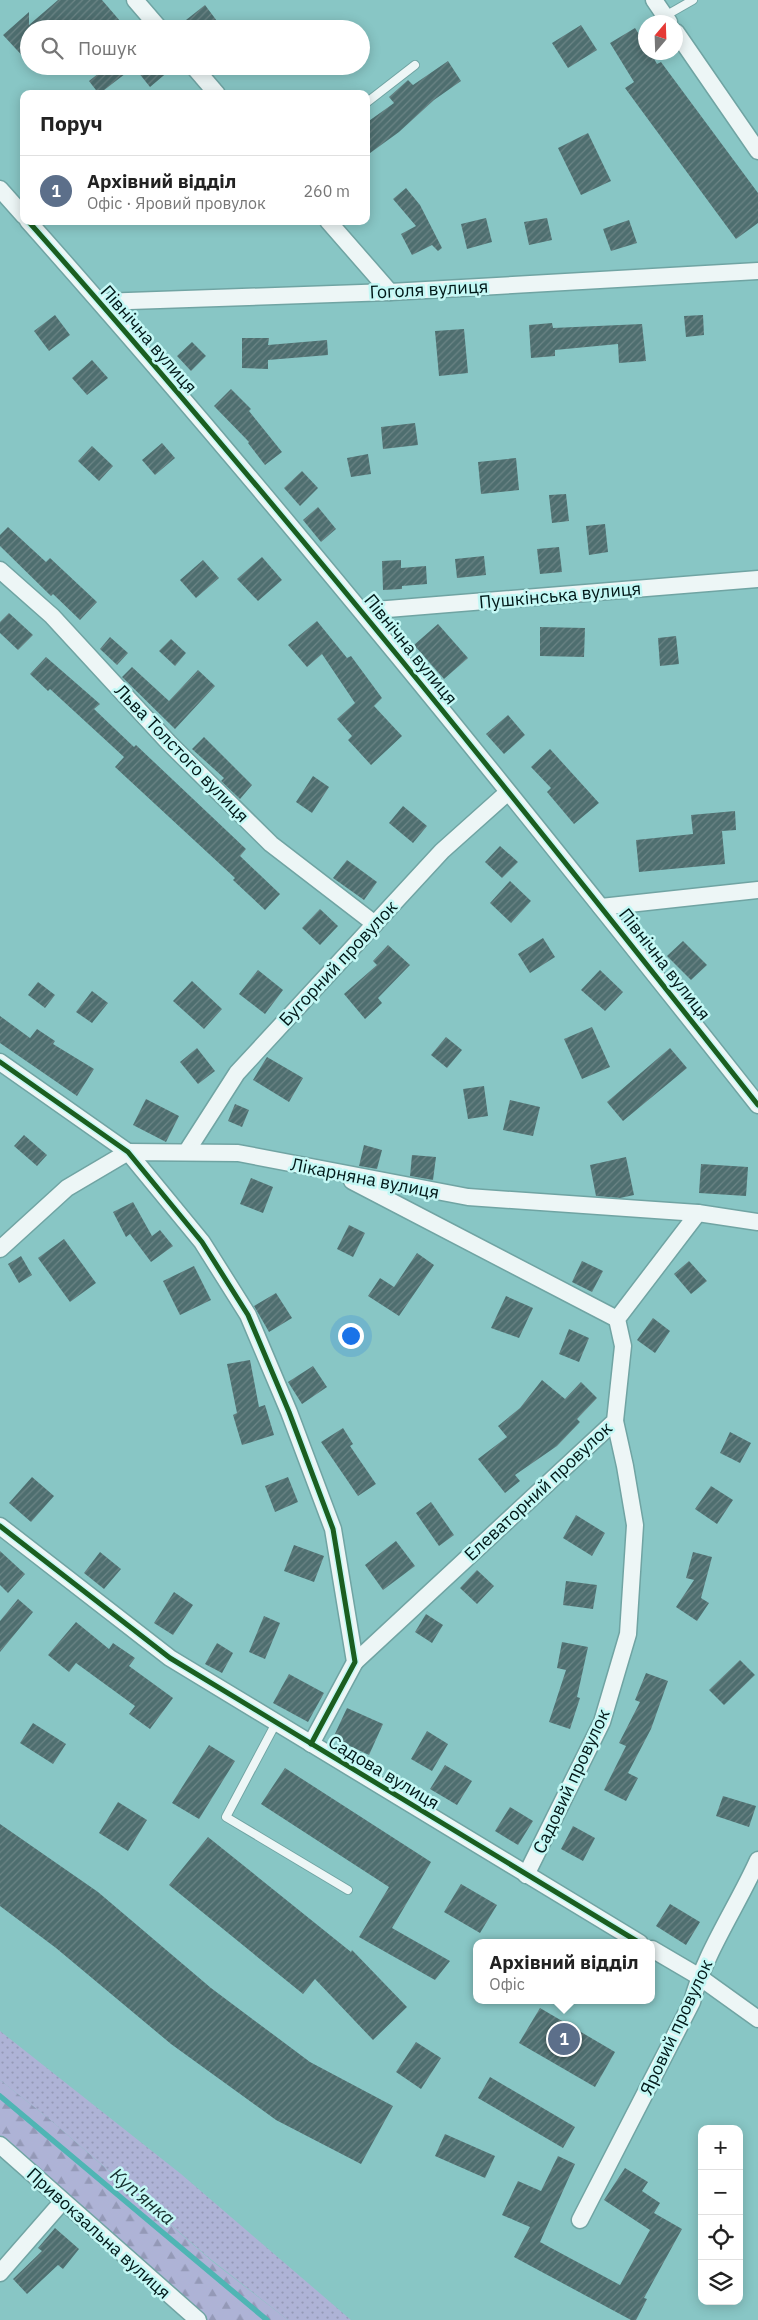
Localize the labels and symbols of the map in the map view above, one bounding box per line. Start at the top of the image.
north arrow [638,15,683,60]
street label: Гоголя вулиця [369,274,489,304]
street label: Північна вулиця [96,280,202,398]
street label: Пушкінська вулиця [478,576,642,614]
street label: Північна вулиця [359,589,463,709]
street label: Льва Толстого вулиця [110,679,254,827]
street label: Бугорний провулок [274,895,402,1031]
street label: Північна вулиця [614,903,716,1025]
street label: Лікарняна вулиця [289,1152,441,1204]
your location [338,1323,364,1349]
street label: Елеваторний провулок [459,1416,617,1566]
street label: Садовий провулок [527,1705,615,1857]
street label: Садова вулиця [324,1730,444,1814]
street label: Яровий провулок [634,1955,718,2099]
pin: 1 [548,2020,580,2058]
street label: Привокзальна вулиця [22,2162,176,2304]
water label: Куп'янка [106,2162,180,2230]

